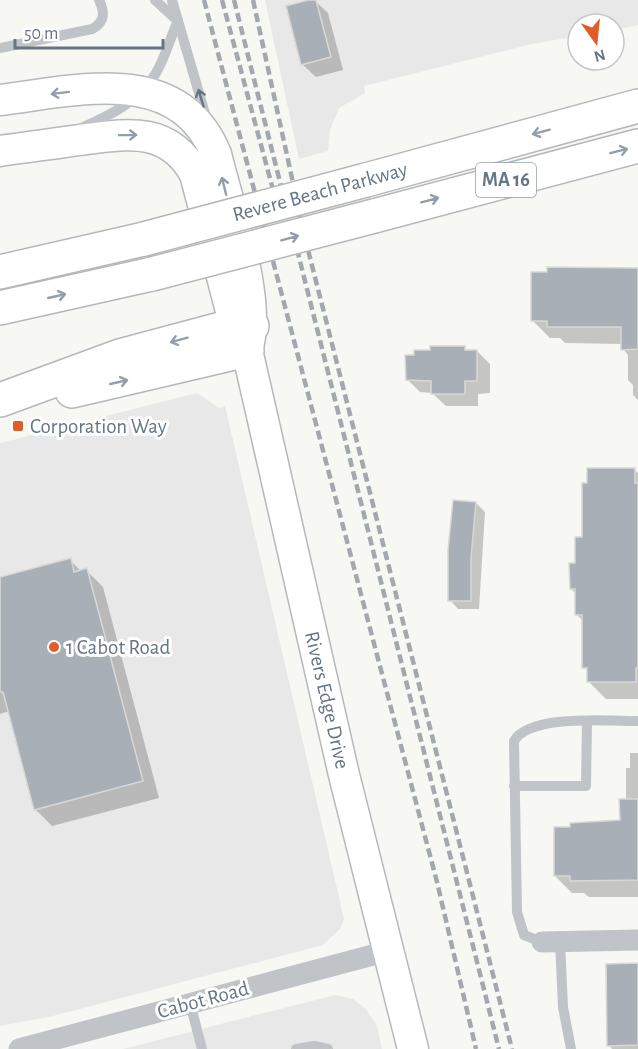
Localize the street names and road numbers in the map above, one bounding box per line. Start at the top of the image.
street label: Revere Beach Parkway [230,159,410,225]
road number: MA 16 [476,163,536,197]
street label: Rivers Edge Drive [301,629,353,771]
street label: Cabot Road [155,978,251,1022]

